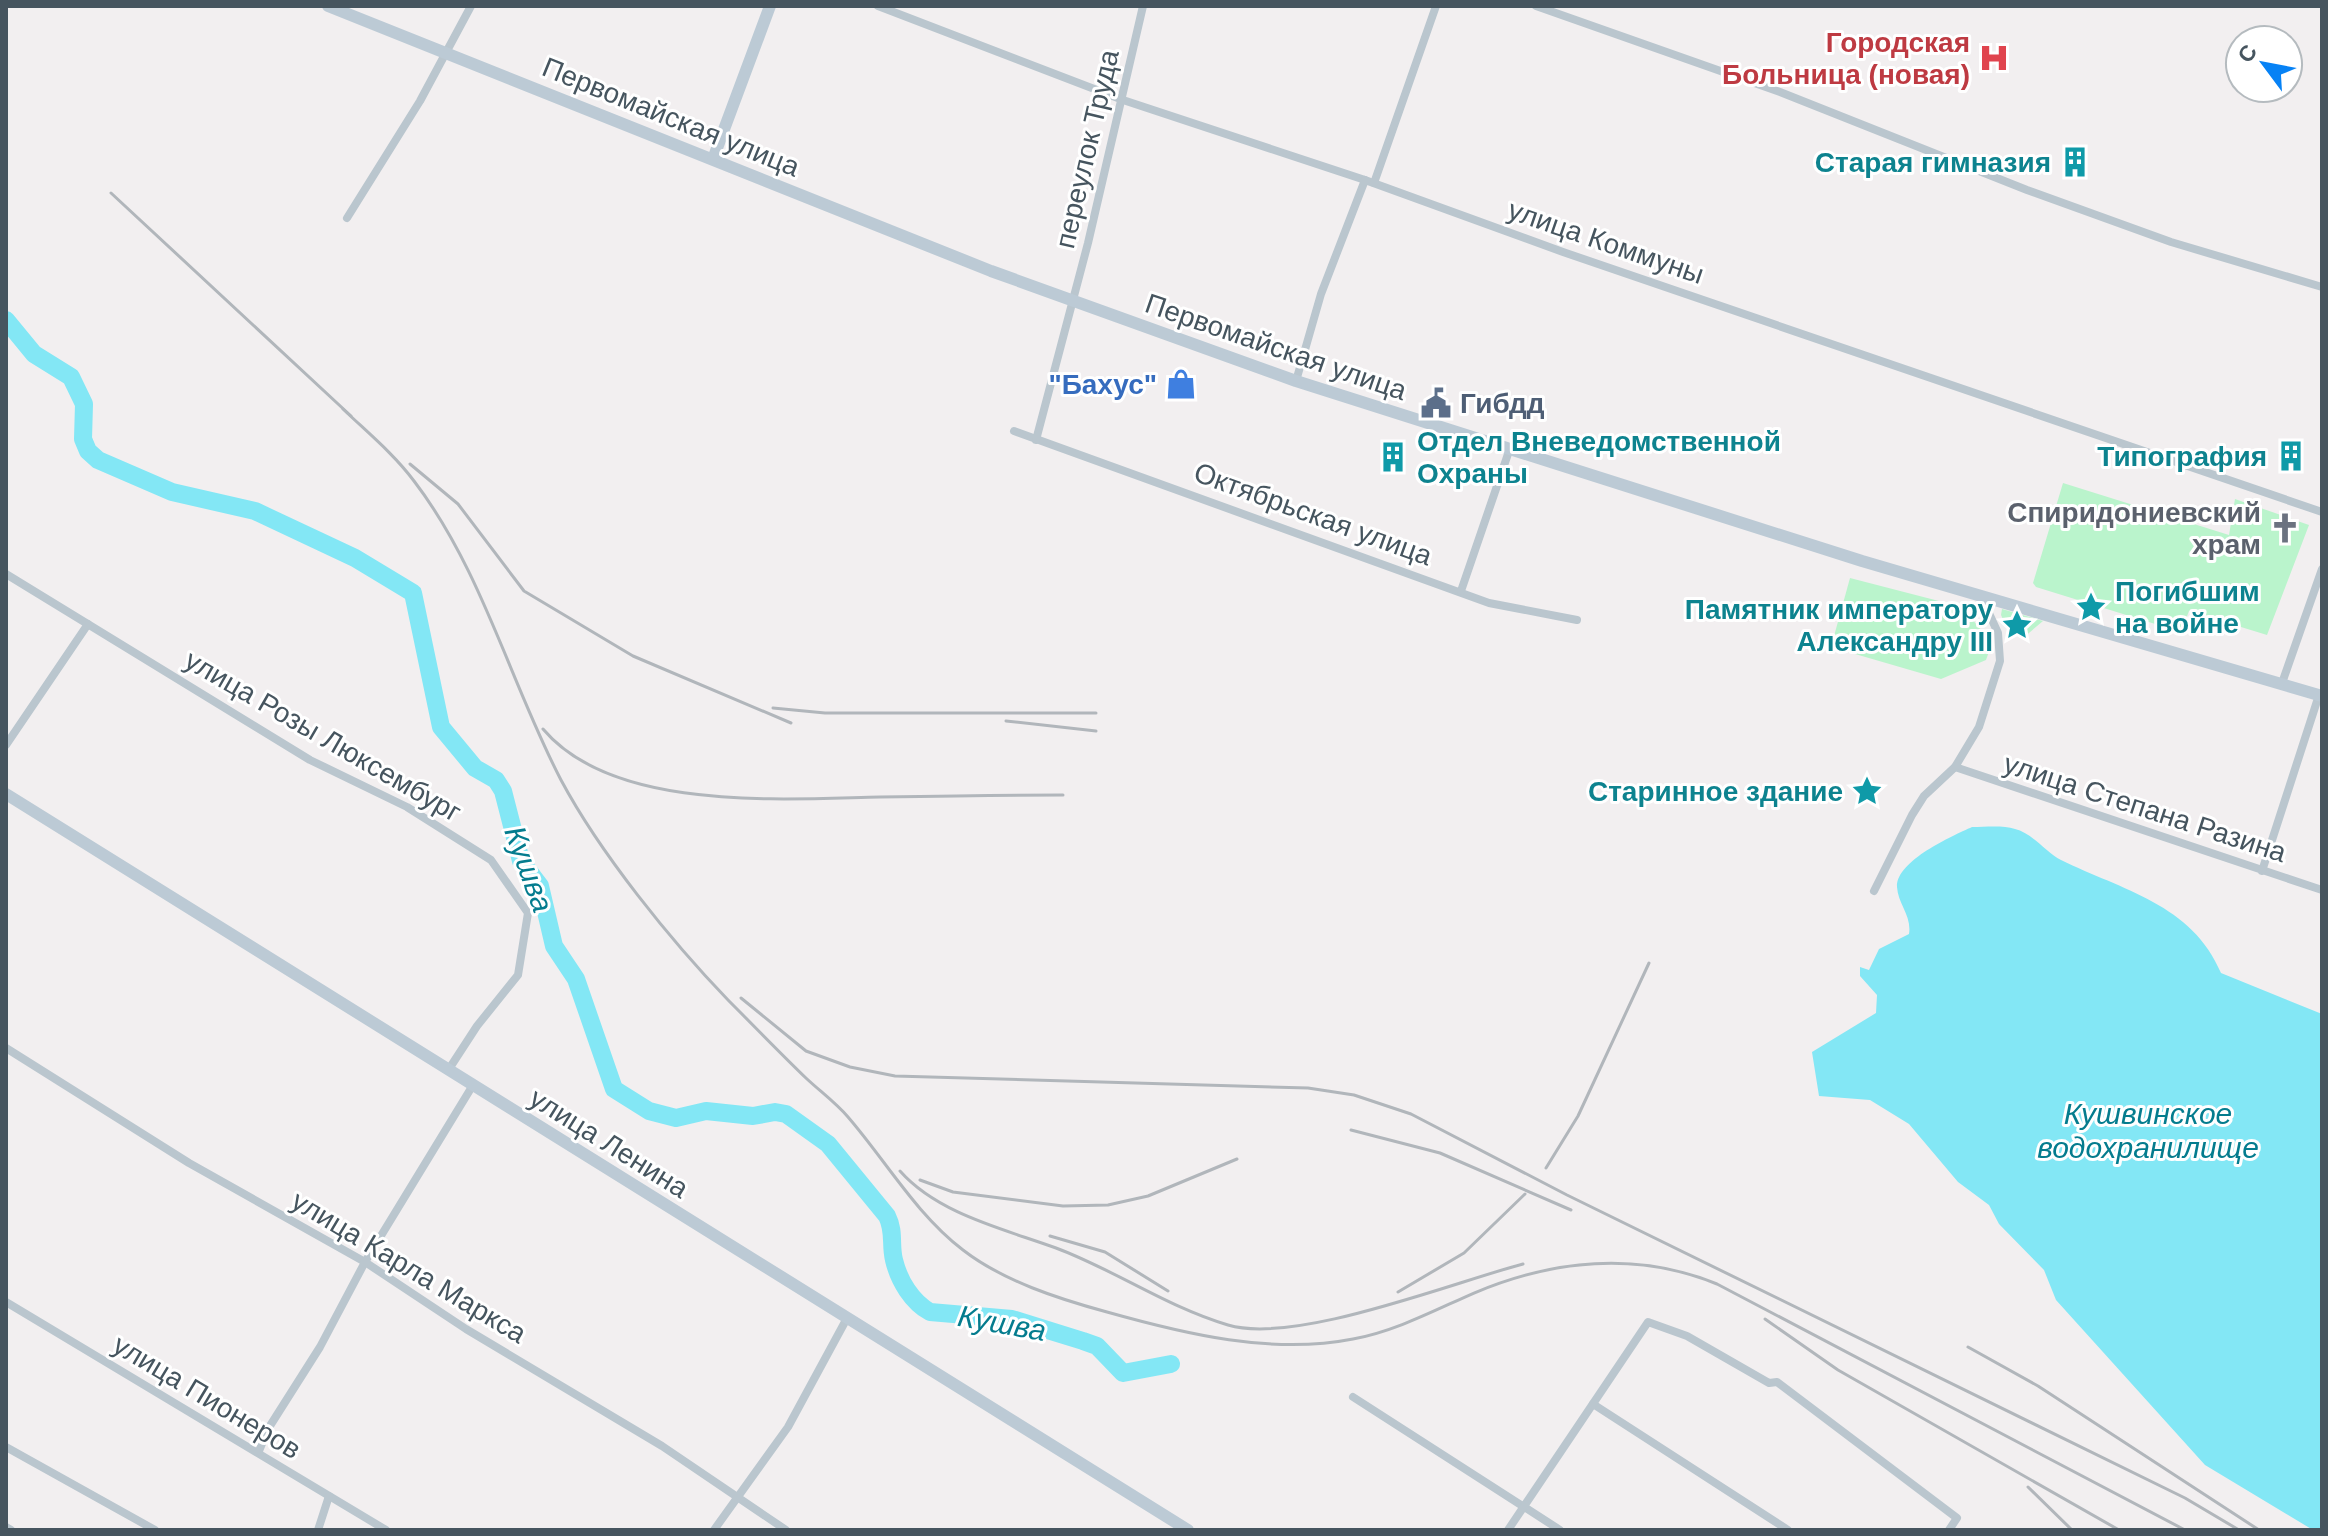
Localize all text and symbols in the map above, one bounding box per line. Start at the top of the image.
north arrow [2224,24,2304,104]
place label: Городская Больница (новая) [1722,27,1970,90]
text: С [2233,40,2262,67]
hospital icon: Городская Больница (новая) [1977,41,2011,75]
street label: переулок Труда [1049,46,1125,251]
street label: Первомайская улица [538,51,804,183]
building icon: Старая гимназия [2058,145,2092,179]
place label: Старая гимназия [1815,147,2051,178]
street label: улица Коммуны [1504,194,1708,290]
street label: Первомайская улица [1141,288,1411,406]
shop icon: "Бахус" [1164,367,1198,401]
place label: "Бахус" [1048,369,1157,400]
public building icon: Гибдд [1419,386,1453,420]
place label: Гибдд [1460,388,1545,419]
place label: Отдел Вневедомственной Охраны [1417,426,1781,489]
building icon: Типография [2274,439,2308,473]
building icon: Отдел Вневедомственной Охраны [1376,440,1410,474]
place label: Типография [2097,441,2267,472]
street label: Октябрьская улица [1190,457,1437,572]
place label: Спиридониевский храм [2007,497,2261,560]
church icon: Спиридониевский храм [2268,511,2302,545]
place label: Погибшим на войне [2115,576,2260,639]
place icon: Погибшим на войне [2074,590,2108,624]
place label: Памятник императору Александру III [1685,594,1993,657]
place icon: Памятник императору Александру III [2000,608,2034,642]
street label: улица Розы Люксембург [179,644,467,828]
street label: улица Степана Разина [2000,748,2291,868]
place icon: Старинное здание [1850,774,1884,808]
place label: Старинное здание [1588,776,1843,807]
water label: Кушва [498,822,560,916]
street label: улица Ленина [524,1082,694,1204]
water label: Кушвинское водохранилище [2037,1097,2259,1164]
street label: улица Карла Маркса [286,1185,532,1349]
water label: Кушва [955,1299,1049,1347]
street label: улица Пионеров [108,1329,306,1465]

